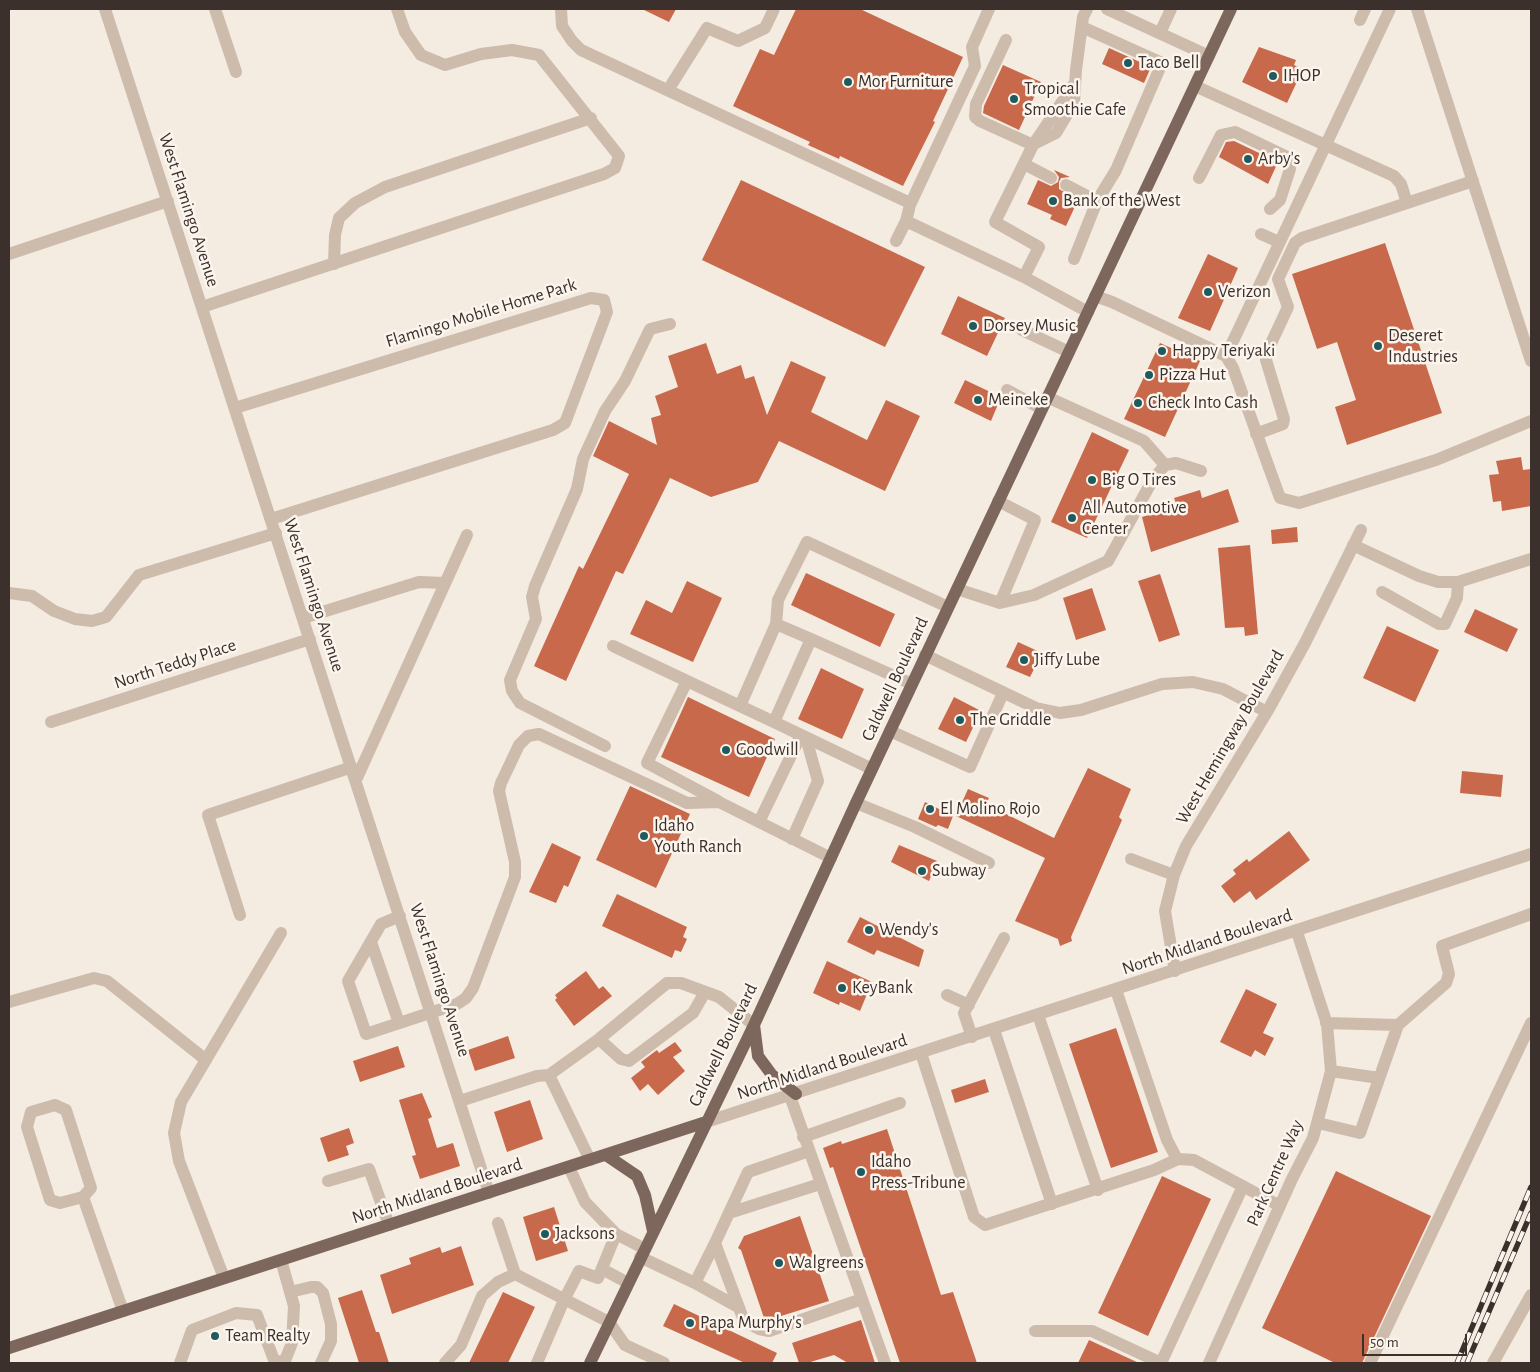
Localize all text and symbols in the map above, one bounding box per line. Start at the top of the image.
place label: Taco Bell [1138,52,1199,74]
marker: Taco Bell [1122,57,1134,69]
place label: IHOP [1283,65,1321,87]
marker: IHOP [1267,70,1279,82]
place label: Mor Furniture [858,71,954,93]
marker: Mor Furniture [842,76,854,88]
place label: Tropical Smoothie Cafe [1024,78,1126,120]
marker: Tropical Smoothie Cafe [1008,93,1020,105]
street label: West Flamingo Avenue [154,130,224,290]
place label: Arby's [1258,148,1300,170]
marker: Arby's [1242,153,1254,165]
place label: Bank of the West [1063,190,1181,212]
marker: Bank of the West [1047,195,1059,207]
street label: Flamingo Mobile Home Park [383,274,579,352]
place label: Verizon [1218,281,1271,303]
marker: Verizon [1202,286,1214,298]
place label: Dorsey Music [983,315,1076,337]
marker: Dorsey Music [967,320,979,332]
place label: Deseret Industries [1388,325,1458,368]
place label: Happy Teriyaki [1172,340,1275,362]
marker: Deseret Industries [1372,340,1384,352]
marker: Happy Teriyaki [1156,345,1168,357]
place label: Pizza Hut [1159,364,1226,386]
marker: Pizza Hut [1143,369,1155,381]
place label: Meineke [988,389,1048,411]
place label: Check Into Cash [1148,392,1258,414]
marker: Meineke [972,394,984,406]
marker: Check Into Cash [1132,397,1144,409]
place label: Big O Tires [1102,469,1176,491]
marker: Big O Tires [1086,474,1098,486]
place label: All Automotive Center [1082,497,1187,540]
marker: All Automotive Center [1066,512,1078,524]
street label: West Flamingo Avenue [279,515,349,675]
street label: Caldwell Boulevard [857,614,933,744]
street label: North Teddy Place [111,634,239,694]
street label: West Hemingway Boulevard [1171,646,1289,828]
place label: Jiffy Lube [1034,649,1100,671]
marker: Jiffy Lube [1018,654,1030,666]
place label: The Griddle [970,709,1051,731]
marker: The Griddle [954,714,966,726]
place label: Goodwill [736,739,799,761]
marker: Goodwill [720,744,732,756]
place label: El Molino Rojo [940,798,1040,820]
marker: El Molino Rojo [924,803,936,815]
place label: Idaho Youth Ranch [654,815,742,858]
marker: Idaho Youth Ranch [638,830,650,842]
place label: Subway [932,860,986,882]
marker: Subway [916,865,928,877]
street label: West Flamingo Avenue [405,900,475,1060]
street label: North Midland Boulevard [1119,904,1295,980]
place label: Wendy's [879,919,939,941]
marker: Wendy's [863,924,875,936]
place label: KeyBank [852,977,913,999]
street label: Caldwell Boulevard [684,980,762,1110]
marker: KeyBank [836,982,848,994]
street label: North Midland Boulevard [734,1029,910,1105]
street label: Park Centre Way [1242,1116,1308,1230]
place label: Idaho Press-Tribune [871,1151,965,1194]
street label: North Midland Boulevard [349,1153,525,1229]
marker: Idaho Press-Tribune [855,1166,867,1178]
place label: Jacksons [555,1223,615,1245]
marker: Jacksons [539,1228,551,1240]
place label: Walgreens [789,1252,864,1274]
marker: Walgreens [773,1257,785,1269]
place label: Papa Murphy's [700,1312,802,1334]
marker: Papa Murphy's [684,1317,696,1329]
scale bar [1365,1324,1470,1356]
place label: Team Realty [225,1325,310,1347]
marker: Team Realty [209,1330,221,1342]
text: 50 m [1370,1335,1399,1350]

